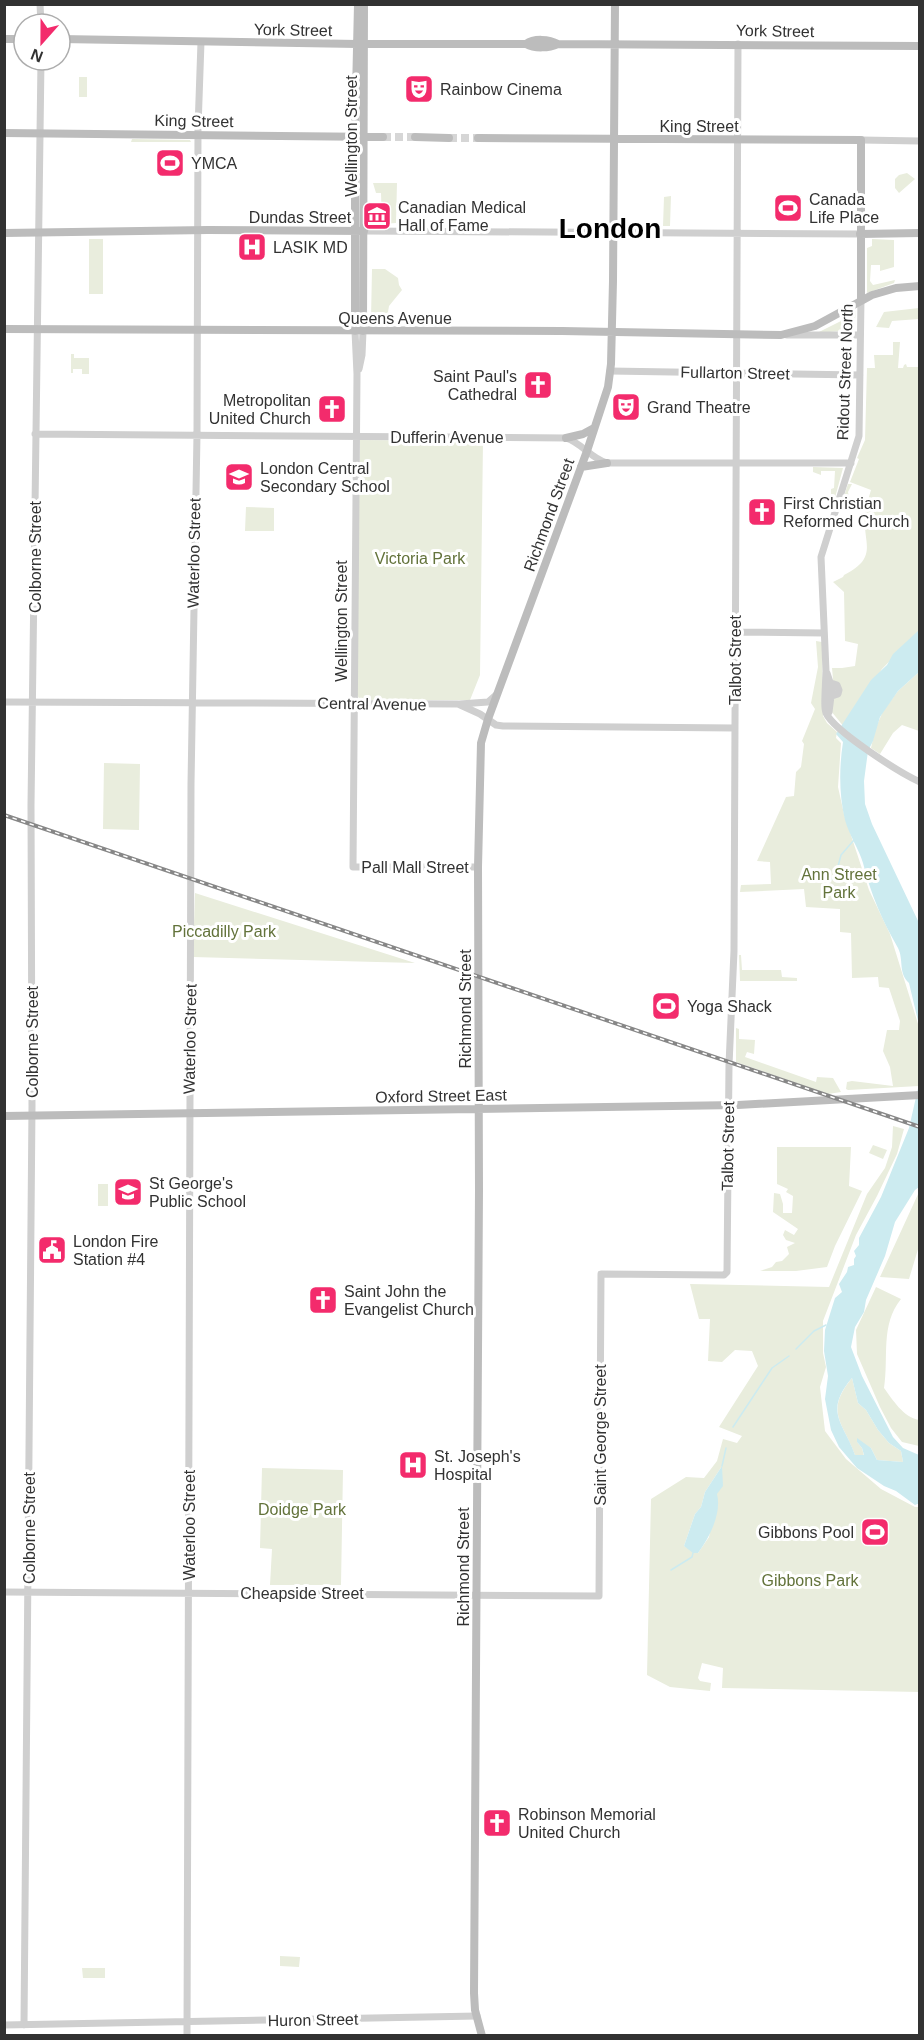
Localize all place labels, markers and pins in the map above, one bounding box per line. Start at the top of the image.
theatre icon: Rainbow Cinema [403,73,435,105]
place label: Rainbow Cinema [440,81,562,98]
sports icon: YMCA [154,147,186,179]
place label: YMCA [191,155,238,172]
place label: Canada Life Place [809,191,879,226]
sports icon: Canada Life Place [772,192,804,224]
place label: Canadian Medical Hall of Fame [398,199,526,234]
museum icon: Canadian Medical Hall of Fame [361,200,393,232]
hospital icon: LASIK MD [236,231,268,263]
place label: LASIK MD [273,239,348,256]
place label: Saint Paul's Cathedral [433,368,517,403]
church icon: Saint Paul's Cathedral [522,369,554,401]
theatre icon: Grand Theatre [610,391,642,423]
place label: Metropolitan United Church [209,392,311,427]
church icon: Metropolitan United Church [316,393,348,425]
place label: Grand Theatre [647,399,751,416]
place label: London Central Secondary School [260,460,390,495]
school or university icon: London Central Secondary School [223,461,255,493]
place label: First Christian Reformed Church [783,495,909,530]
church icon: First Christian Reformed Church [746,496,778,528]
sports icon: Yoga Shack [650,990,682,1022]
place label: Yoga Shack [687,998,773,1015]
place label: St George's Public School [149,1175,246,1210]
school or university icon: St George's Public School [112,1176,144,1208]
place label: London Fire Station #4 [73,1233,158,1268]
public building icon: London Fire Station #4 [36,1234,68,1266]
place label: Saint John the Evangelist Church [344,1283,474,1318]
church icon: Saint John the Evangelist Church [307,1284,339,1316]
place label: St. Joseph's Hospital [434,1448,521,1483]
hospital icon: St. Joseph's Hospital [397,1449,429,1481]
sports icon: Gibbons Pool [859,1516,891,1548]
place label: Gibbons Pool [758,1524,854,1541]
place label: Robinson Memorial United Church [518,1806,656,1841]
church icon: Robinson Memorial United Church [481,1807,513,1839]

